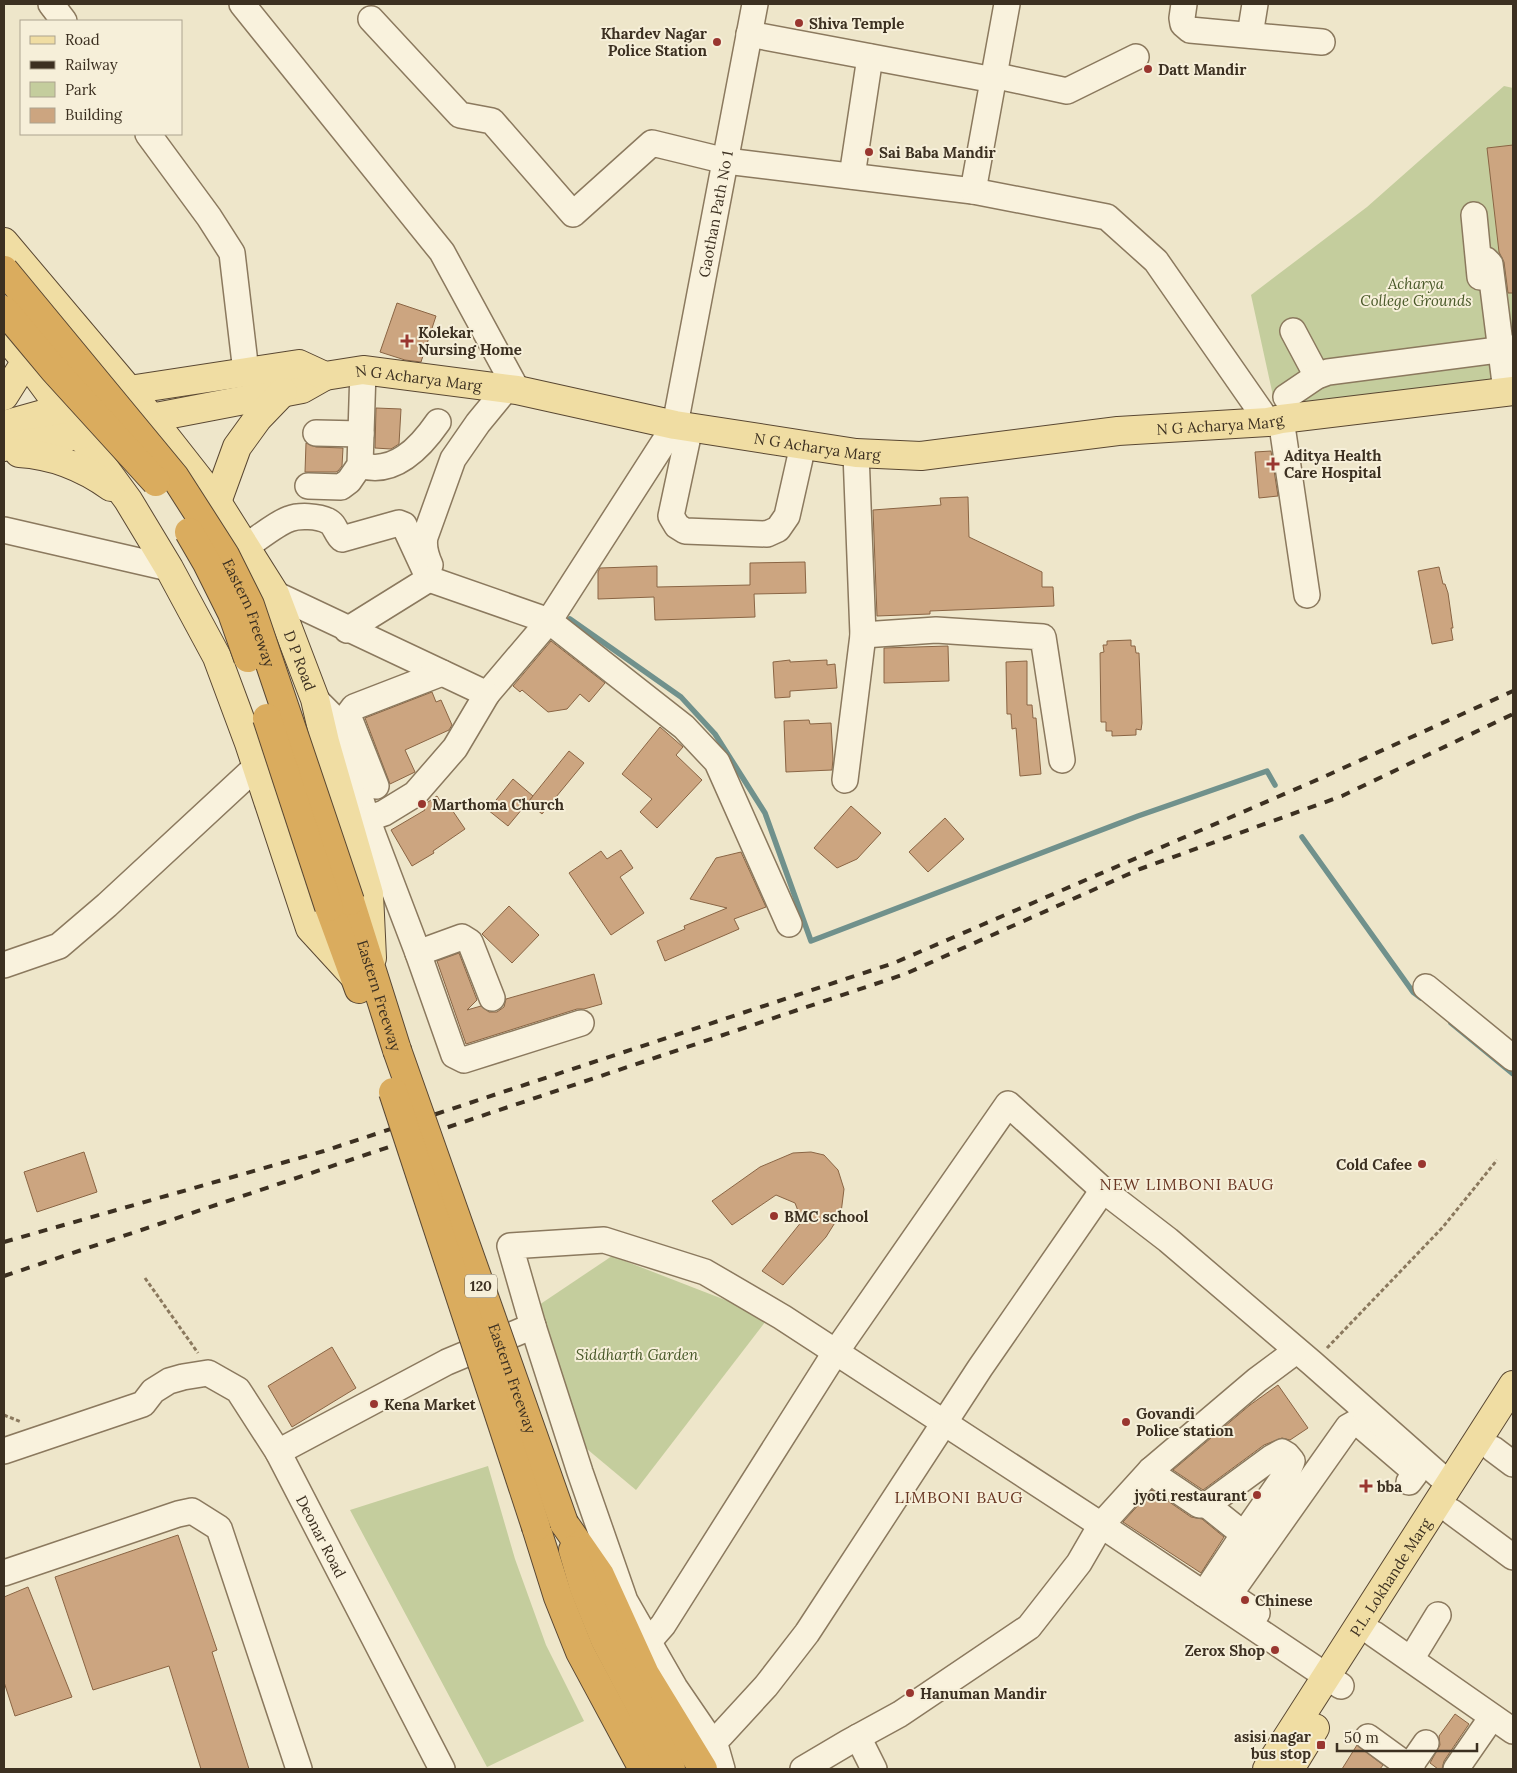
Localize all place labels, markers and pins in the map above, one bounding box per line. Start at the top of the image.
place label: Shiva Temple [809,14,904,33]
marker: Shiva Temple [793,17,805,29]
place label: Khardev Nagar Police Station [601,24,708,60]
marker: Khardev Nagar Police Station [711,36,723,48]
place label: Datt Mandir [1158,60,1247,79]
marker: Datt Mandir [1142,63,1154,75]
place label: Sai Baba Mandir [879,143,997,162]
marker: Sai Baba Mandir [863,146,875,158]
place label: Kolekar Nursing Home [418,323,522,359]
marker: Kolekar Nursing Home [400,334,414,348]
place label: Aditya Health Care Hospital [1284,446,1382,482]
marker: Aditya Health Care Hospital [1266,457,1280,471]
place label: Marthoma Church [432,795,565,814]
marker: Marthoma Church [416,798,428,810]
place label: Cold Cafee [1336,1155,1412,1174]
marker: Cold Cafee [1416,1158,1428,1170]
place label: BMC school [784,1207,869,1226]
marker: BMC school [768,1210,780,1222]
place label: Kena Market [384,1395,477,1414]
marker: Kena Market [368,1398,380,1410]
place label: Govandi Police station [1136,1404,1234,1440]
marker: Govandi Police station [1120,1416,1132,1428]
place label: bba [1376,1477,1402,1496]
marker: bba [1359,1479,1373,1493]
place label: jyoti restaurant [1133,1486,1248,1505]
marker: jyoti restaurant [1251,1489,1263,1501]
place label: Chinese [1255,1591,1313,1610]
marker: Chinese [1239,1594,1251,1606]
place label: Zerox Shop [1185,1641,1265,1660]
marker: Zerox Shop [1269,1644,1281,1656]
place label: Hanuman Mandir [920,1684,1047,1703]
marker: Hanuman Mandir [904,1687,916,1699]
place label: asisi nagar bus stop [1234,1727,1312,1763]
marker: asisi nagar bus stop [1315,1739,1327,1751]

